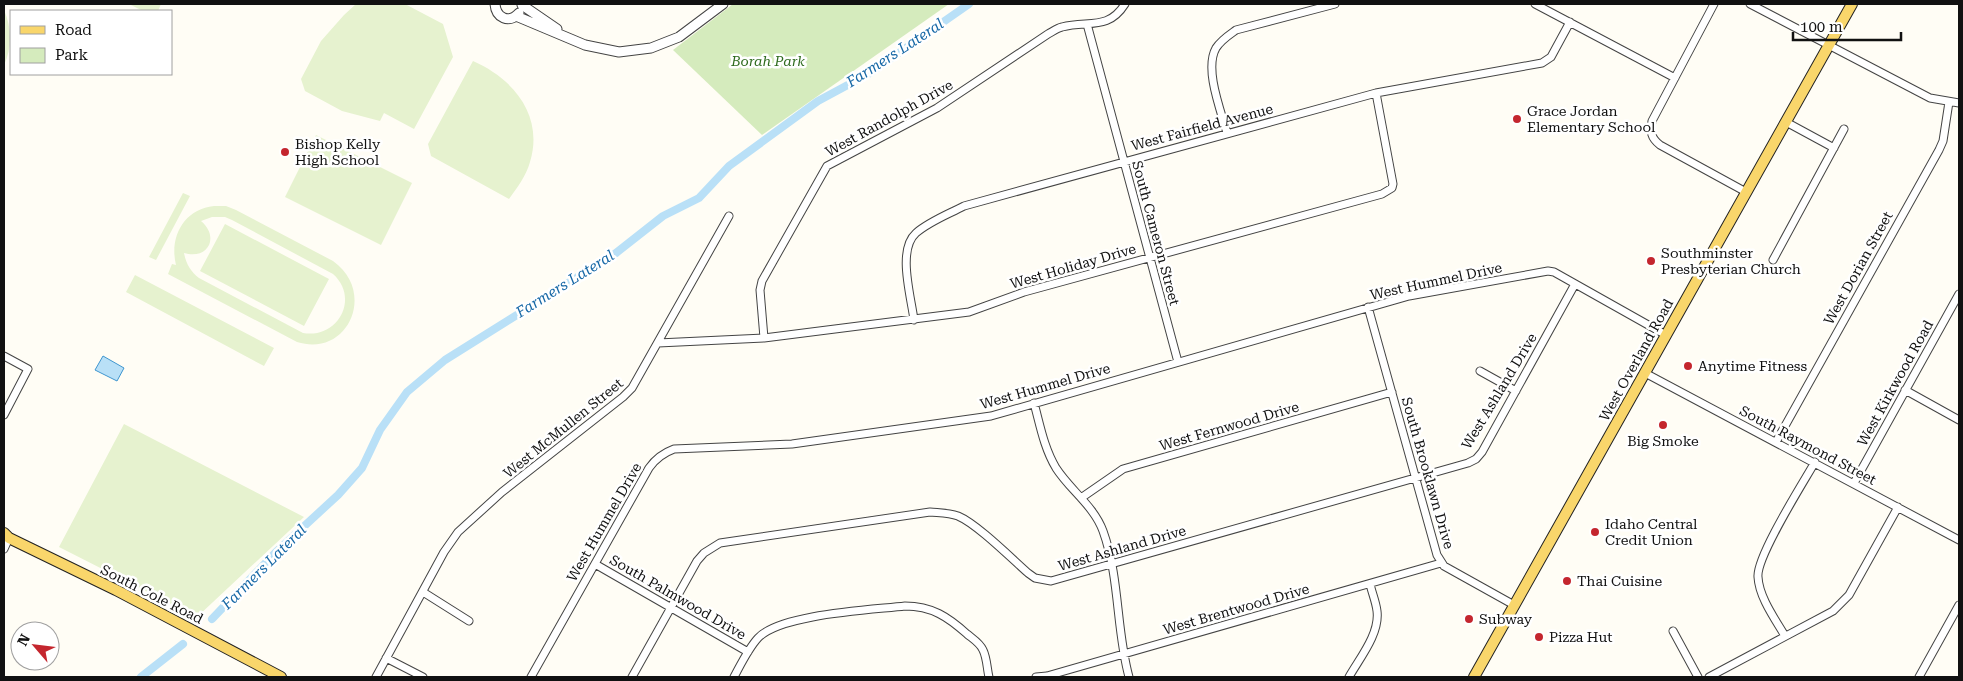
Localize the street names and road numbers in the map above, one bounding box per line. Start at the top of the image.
street label: West Randolph Drive [823,76,956,160]
street label: West Fairfield Avenue [1129,100,1275,154]
street label: South Cameron Street [1129,159,1183,307]
street label: West Dorian Street [1820,209,1896,327]
street label: West Holiday Drive [1008,240,1138,292]
street label: West Hummel Drive [1369,259,1504,303]
street label: West Overland Road [1596,296,1676,424]
street label: West Kirkwood Road [1854,317,1936,449]
street label: West Ashland Drive [1458,330,1540,452]
street label: West Hummel Drive [978,360,1112,412]
street label: West McMullen Street [500,375,626,481]
street label: South Brooklawn Drive [1399,395,1457,551]
street label: West Fernwood Drive [1157,398,1301,454]
street label: South Raymond Street [1737,402,1879,488]
street label: West Hummel Drive [563,459,645,584]
street label: West Ashland Drive [1056,522,1188,574]
street label: South Palmwood Drive [607,551,749,643]
street label: South Cole Road [98,561,206,627]
street label: West Brentwood Drive [1161,580,1311,638]

